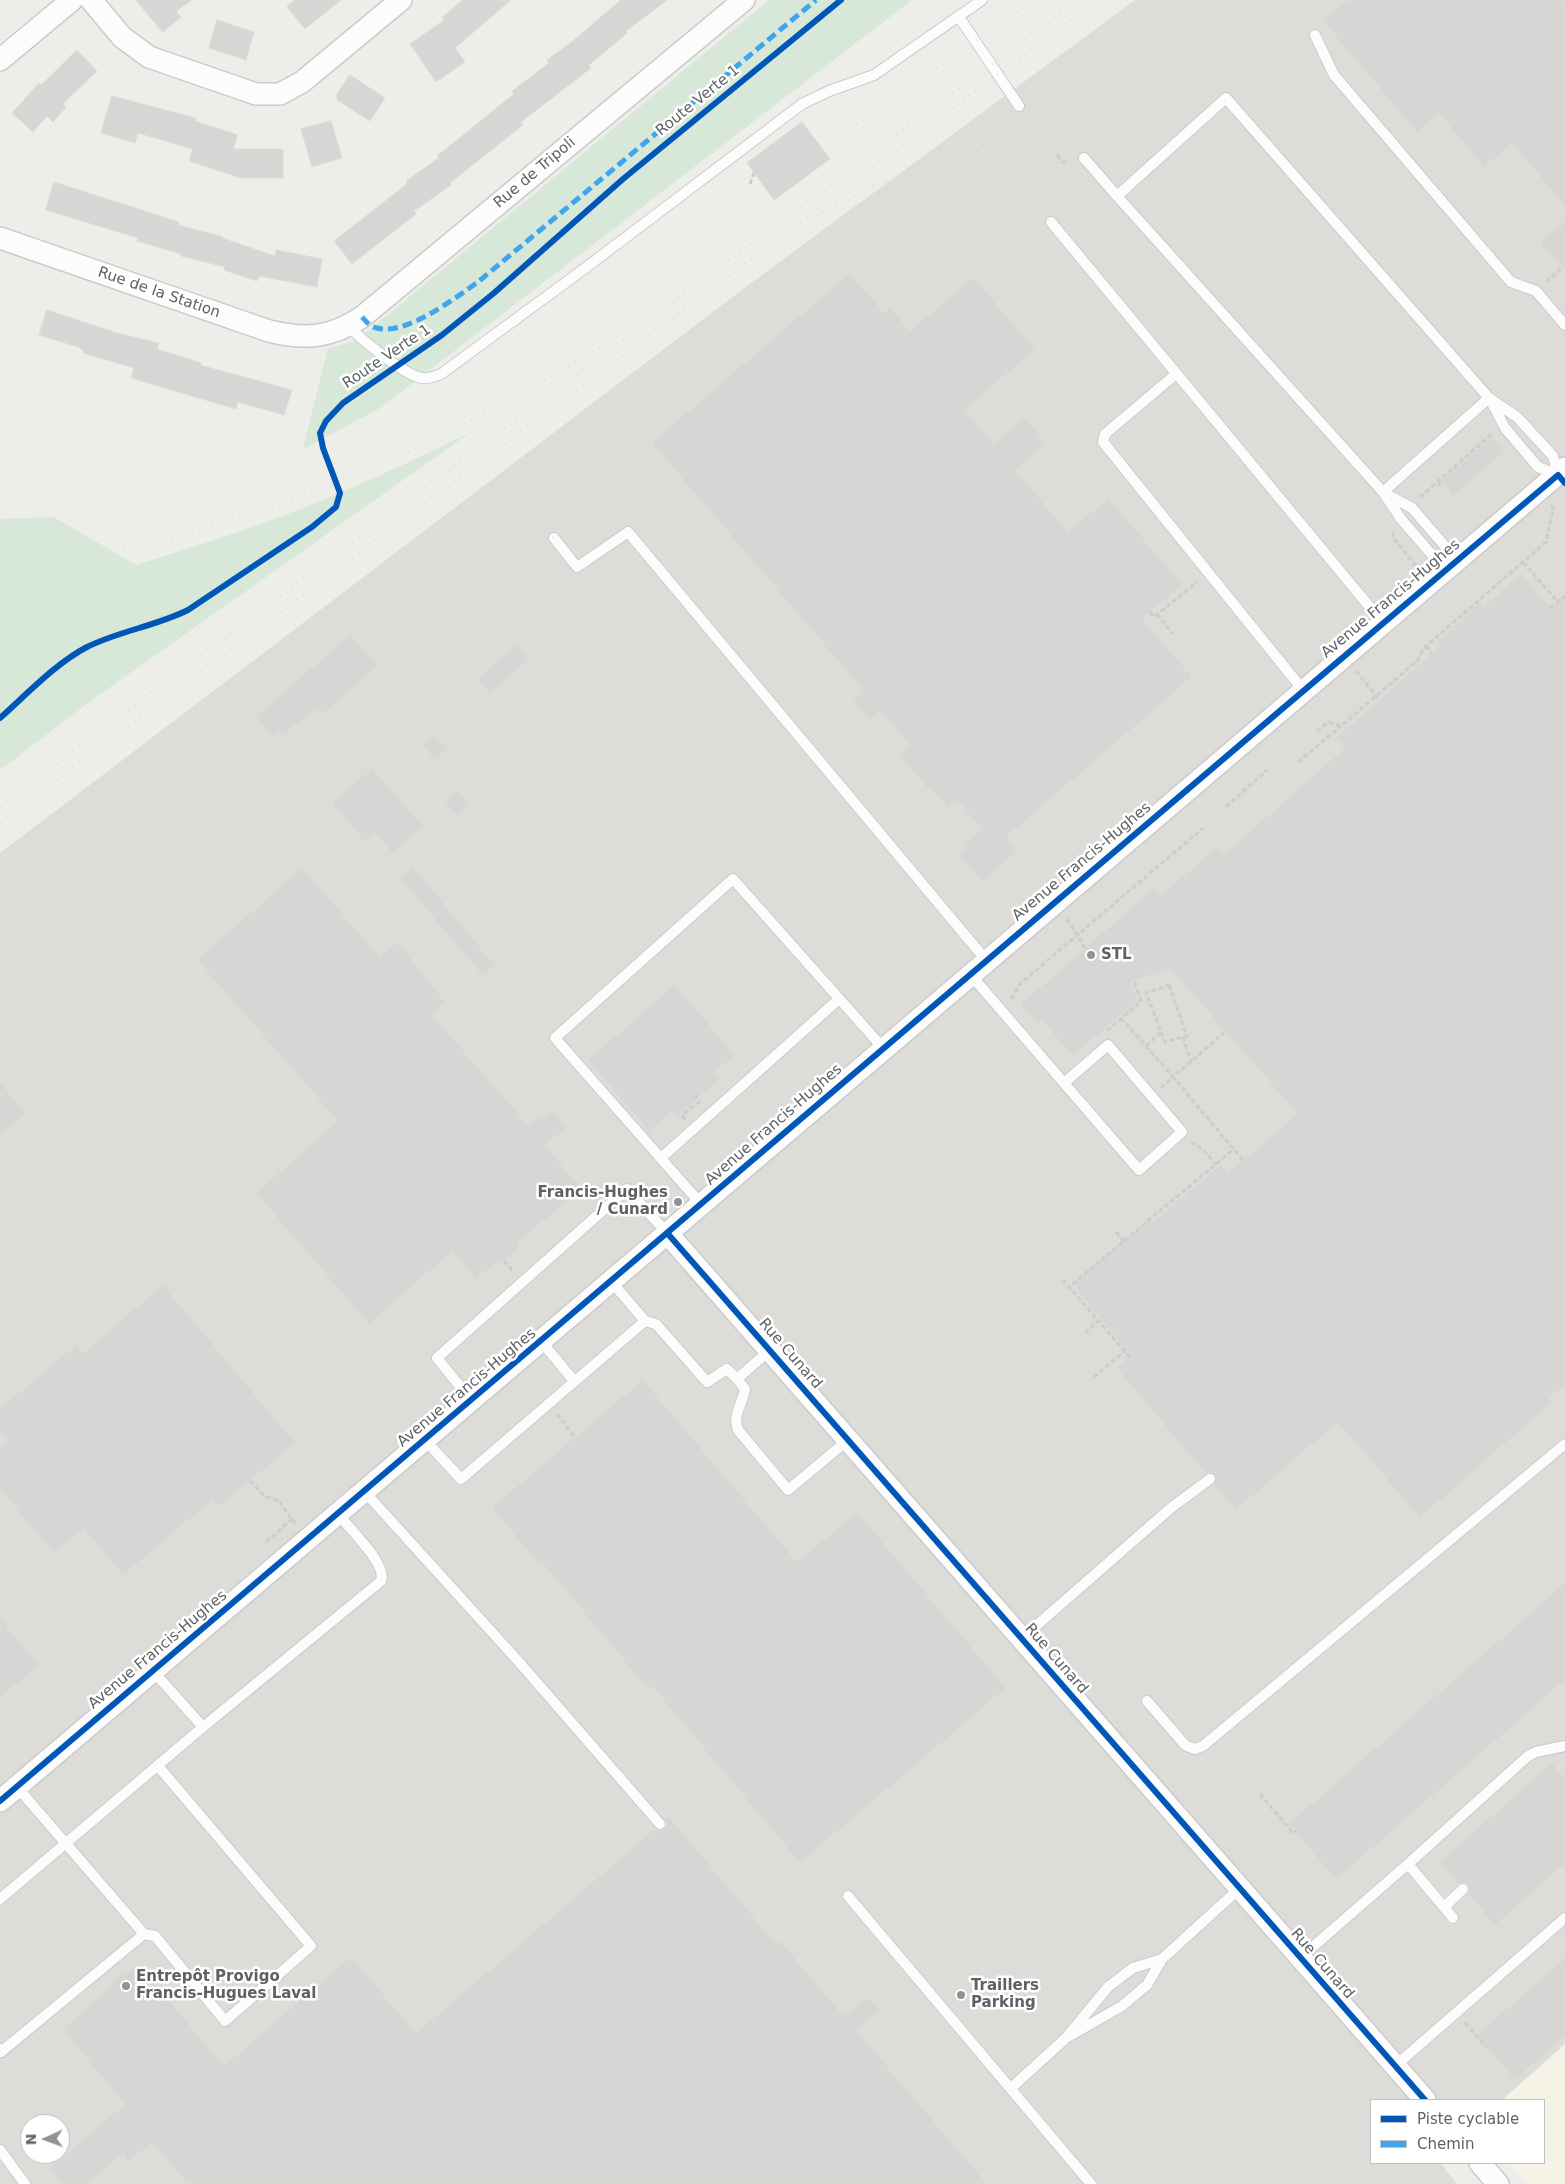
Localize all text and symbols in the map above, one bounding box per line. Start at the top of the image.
street label: Route Verte 1 [653,62,743,140]
street label: Rue de Tripoli [490,134,580,212]
street label: Rue de la Station [95,264,223,322]
street label: Route Verte 1 [340,321,434,393]
street label: Avenue Francis-Hughes [1318,536,1464,662]
street label: Avenue Francis-Hughes [1009,799,1155,925]
place label: STL [1101,946,1132,964]
marker: STL [1085,949,1097,961]
street label: Avenue Francis-Hughes [702,1061,846,1189]
place label: Francis-Hughes / Cunard [538,1184,668,1219]
marker: Francis-Hughes / Cunard [672,1196,684,1208]
street label: Rue Cunard [755,1315,825,1393]
street label: Avenue Francis-Hughes [394,1325,540,1451]
street label: Avenue Francis-Hughes [85,1587,231,1713]
street label: Rue Cunard [1021,1620,1091,1698]
street label: Rue Cunard [1287,1925,1357,2003]
place label: Entrepôt Provigo Francis-Hugues Laval [136,1968,316,2003]
place label: Traillers Parking [971,1977,1039,2012]
marker: Entrepôt Provigo Francis-Hugues Laval [120,1980,132,1992]
marker: Traillers Parking [955,1989,967,2001]
legend [1370,2099,1545,2164]
text: Piste cyclable [1417,2110,1519,2128]
north arrow [20,2114,70,2164]
text: N [23,2133,39,2146]
text: Chemin [1417,2135,1475,2153]

